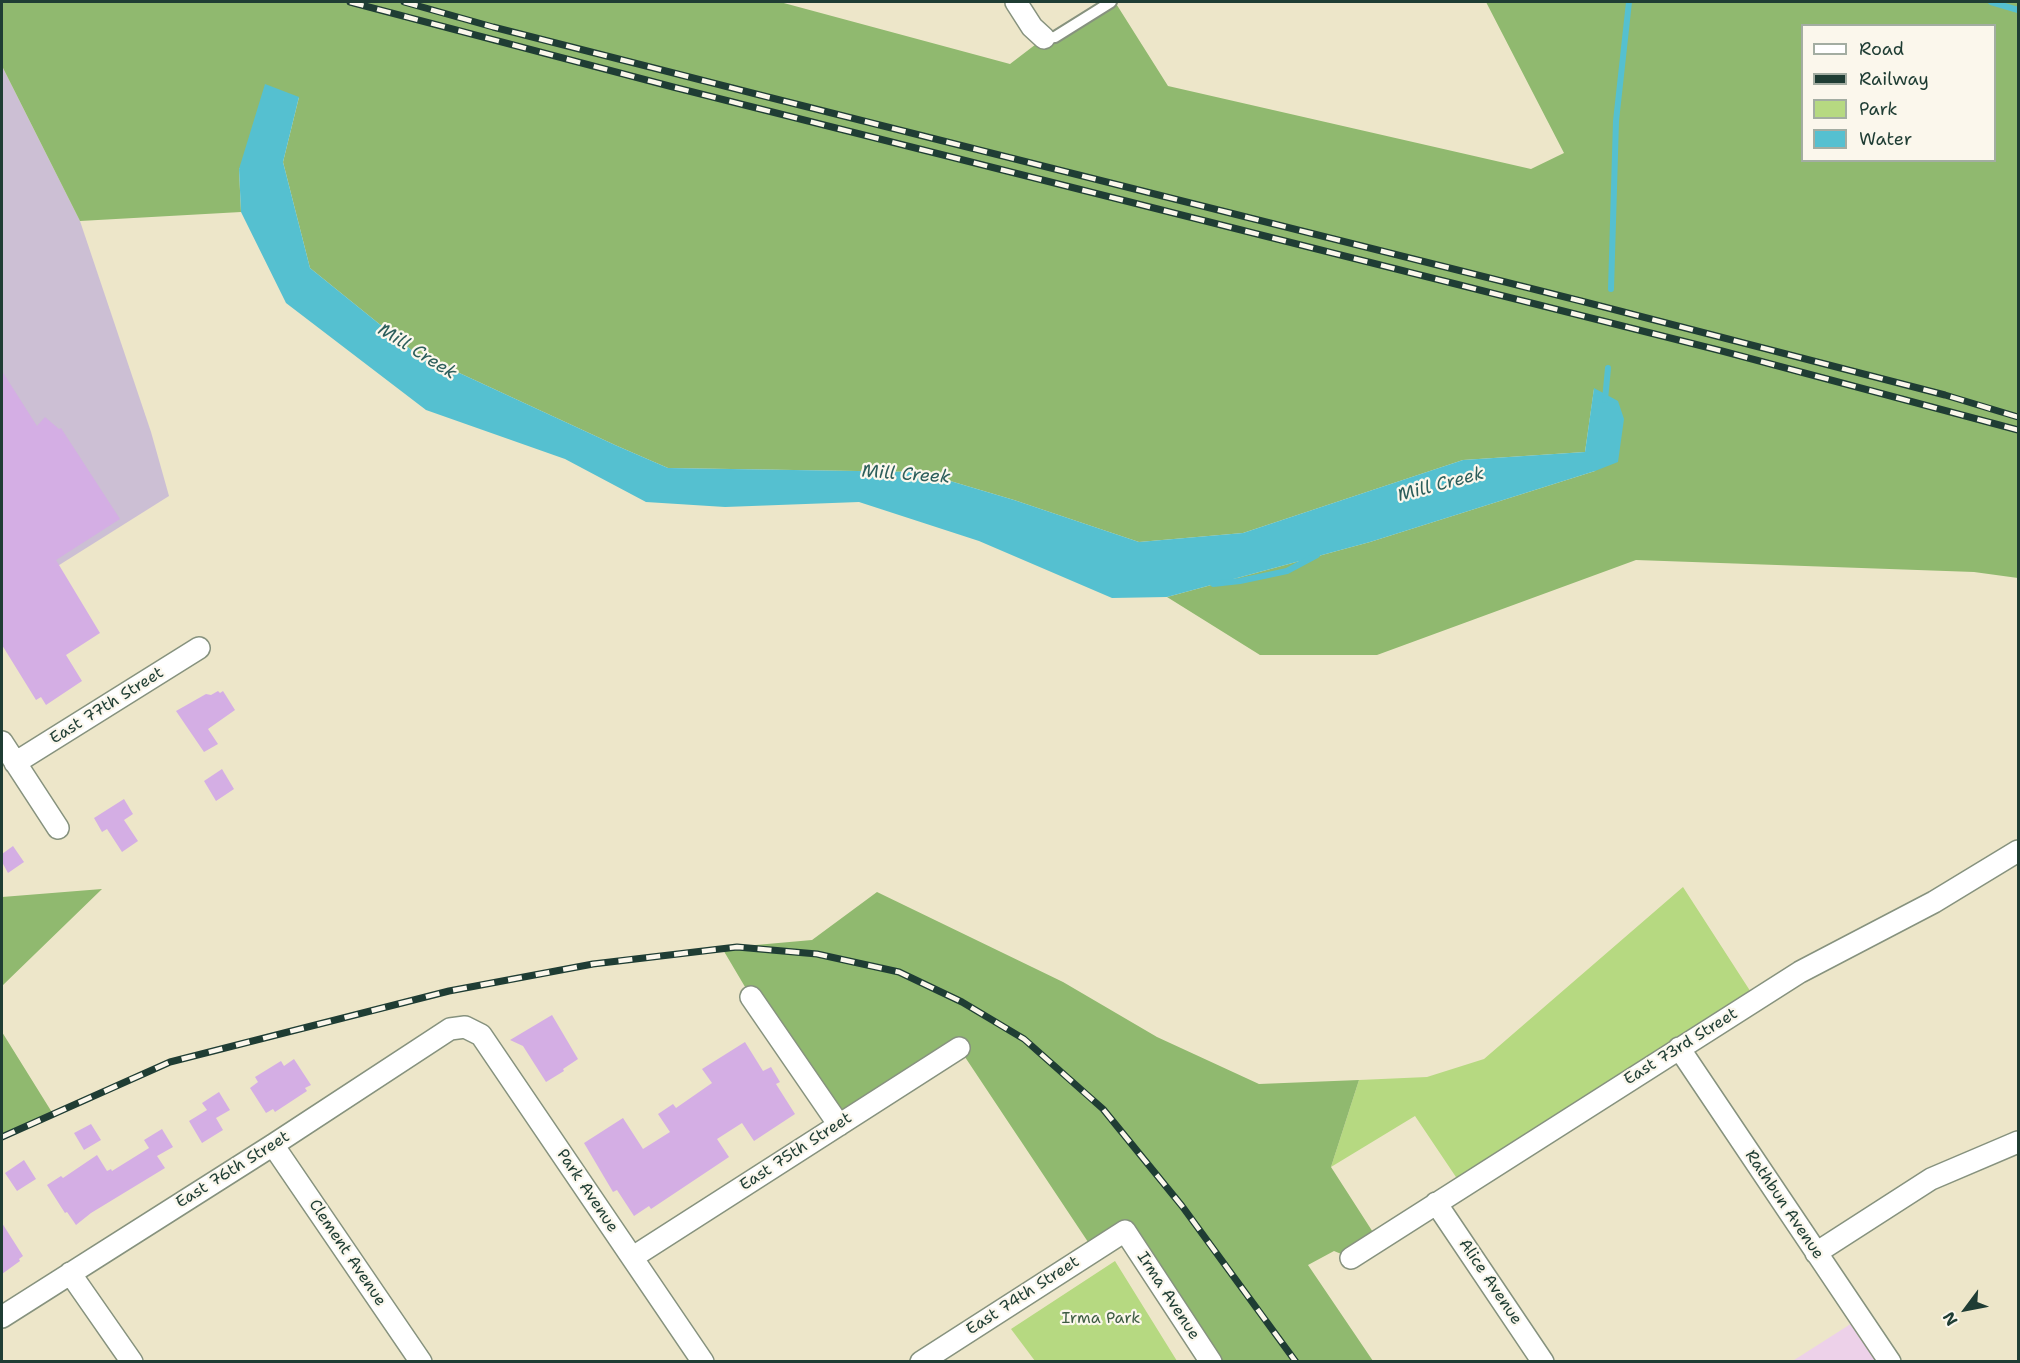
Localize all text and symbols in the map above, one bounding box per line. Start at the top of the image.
legend [1801,24,1996,162]
text: Road [1859,37,1904,61]
text: Railway [1859,67,1929,91]
text: Park [1859,97,1898,121]
text: Water [1859,127,1912,151]
water label: Mill Creek [374,319,460,385]
water label: Mill Creek [861,461,951,489]
water label: Mill Creek [1395,463,1487,507]
street label: East 77th Street [47,663,167,749]
street label: East 73rd Street [1621,1004,1741,1090]
street label: East 75th Street [737,1109,855,1195]
street label: East 76th Street [173,1127,293,1213]
street label: Park Avenue [552,1146,622,1236]
street label: Rathbun Avenue [1740,1147,1828,1263]
street label: Clement Avenue [304,1196,390,1310]
street label: Alice Avenue [1454,1235,1526,1329]
street label: Irma Avenue [1132,1248,1204,1344]
street label: East 74th Street [963,1252,1083,1340]
north arrow [1936,1279,1996,1339]
text: N [1938,1308,1963,1330]
park label: Irma Park [1062,1309,1140,1329]

